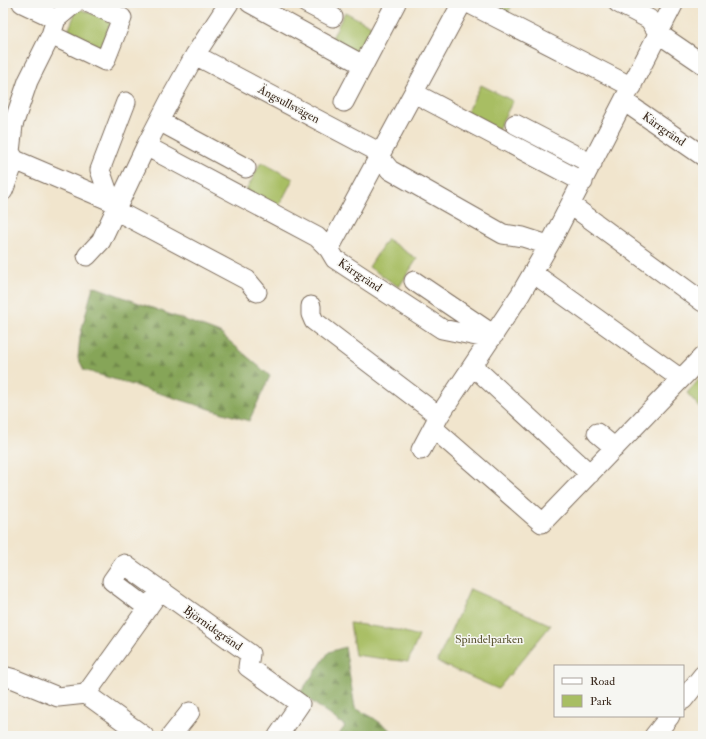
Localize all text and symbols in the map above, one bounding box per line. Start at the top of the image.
street label: Ängsullsvägen [255,82,322,127]
street label: Kärrgränd [639,109,688,150]
street label: Kärrgränd [335,255,385,296]
street label: Björnidegränd [180,603,245,654]
park label: Spindelparken [455,632,523,647]
legend [554,665,684,717]
text: Road [590,674,615,689]
text: Park [590,694,612,709]

